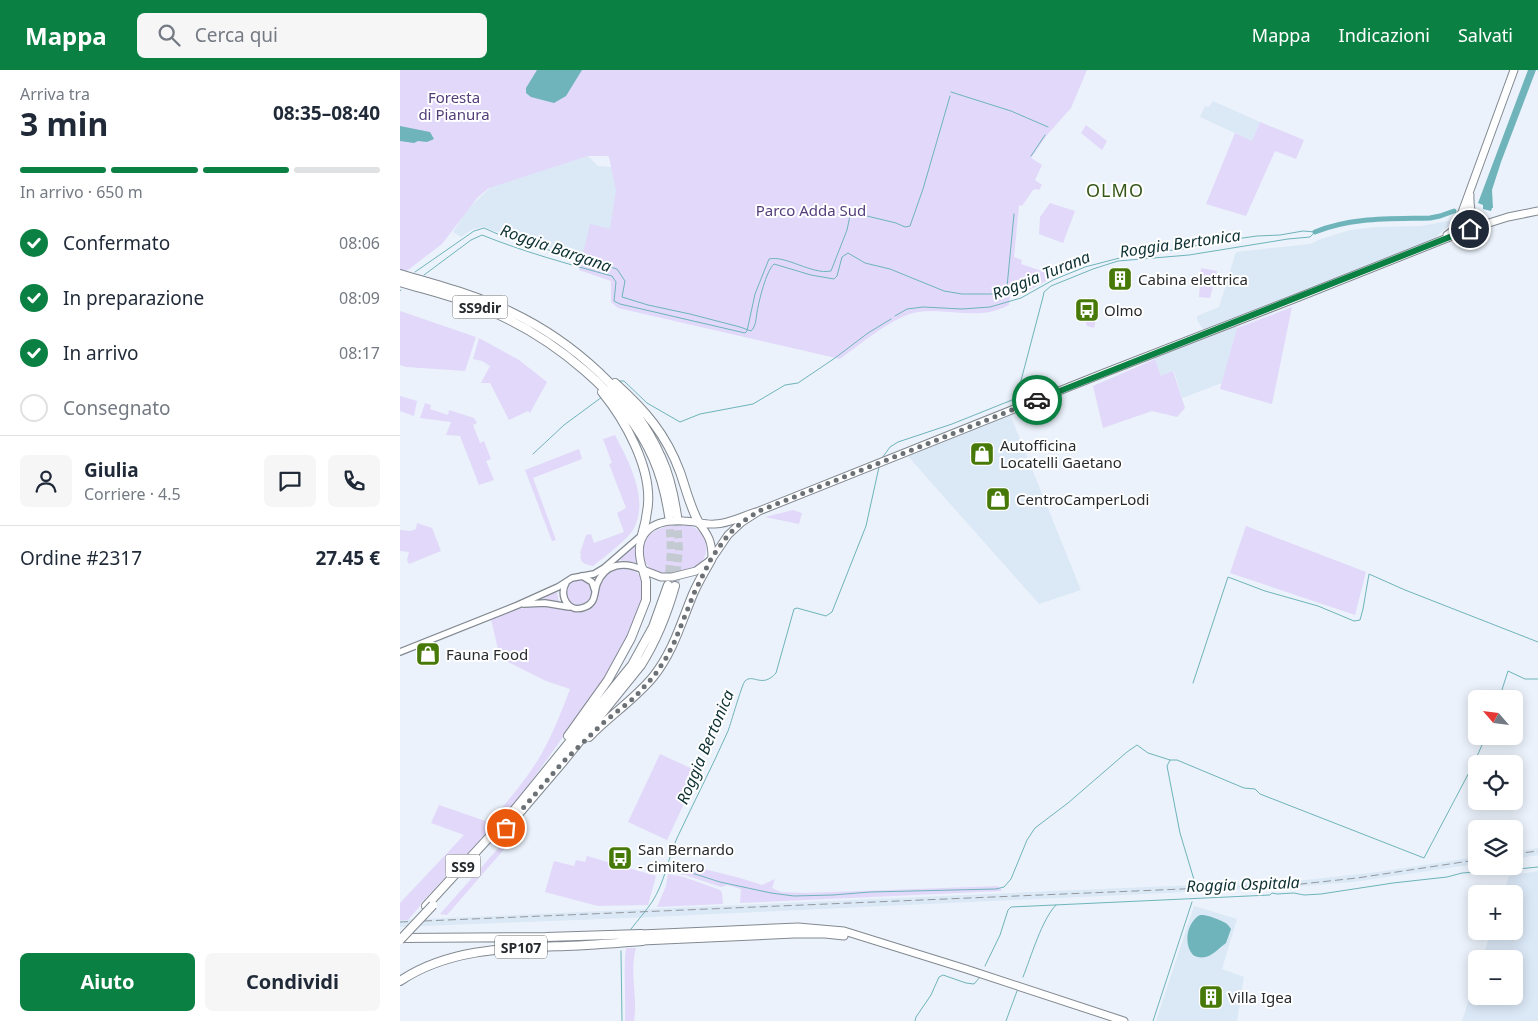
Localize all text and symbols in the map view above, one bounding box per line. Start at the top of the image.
search box [137,13,487,58]
text: Mappa [25,19,107,52]
icon: search [155,21,183,49]
text: Cerca qui [195,22,278,48]
text: Mappa [1252,23,1311,47]
text: Indicazioni [1339,23,1430,47]
text: Salvati [1458,23,1513,47]
text: Arriva tra [20,83,90,105]
park label: Foresta di Pianura [418,87,490,124]
text: 08:35–08:40 [273,100,380,126]
text: 3 min [20,102,108,145]
district label: OLMO [1086,178,1144,202]
text: In arrivo · 650 m [20,181,143,203]
park label: Parco Adda Sud [756,200,866,220]
pin [1449,208,1491,250]
icon: home [1456,215,1484,243]
water label: Roggia Bargana [498,219,614,277]
water label: Roggia Bertonica [1118,224,1242,262]
icon: check [20,229,48,257]
text: Confermato [63,230,170,256]
text: 08:06 [339,232,380,254]
water label: Roggia Turana [989,245,1093,305]
building icon: Cabina elettrica [1107,266,1133,292]
place label: Cabina elettrica [1138,269,1248,289]
icon: check [20,284,48,312]
text: In preparazione [63,285,204,311]
text: 08:09 [339,287,380,309]
road number: SS9dir [452,296,508,318]
bus stop icon: Olmo [1074,297,1100,323]
place label: Olmo [1104,300,1143,320]
icon: check [20,339,48,367]
text: In arrivo [63,340,139,366]
text: 08:17 [339,342,380,364]
courier [1012,375,1062,425]
icon: car [1023,386,1051,414]
text: Consegnato [63,395,171,421]
place label: Autofficina Locatelli Gaetano [1000,435,1122,472]
shop icon: Autofficina Locatelli Gaetano [969,441,995,467]
button: person [20,455,72,507]
button: chat [264,455,316,507]
button: phone [328,455,380,507]
text: Giulia [84,457,139,483]
text: Corriere · 4.5 [84,483,181,505]
shop icon: CentroCamperLodi [985,486,1011,512]
place label: CentroCamperLodi [1016,489,1149,509]
text: Ordine #2317 [20,545,142,571]
text: 27.45 € [315,545,380,571]
shop icon: Fauna Food [415,641,441,667]
place label: Fauna Food [446,644,528,664]
water label: Roggia Bertonica [671,687,739,807]
north arrow [1468,690,1522,745]
map controls [1468,690,1523,1005]
button: locate [1468,755,1523,810]
pin [485,807,527,849]
icon: bag [492,814,520,842]
button: layers [1468,820,1523,875]
place label: San Bernardo - cimitero [638,839,734,876]
bus stop icon: San Bernardo - cimitero [607,845,633,871]
road number: SS9 [446,854,480,878]
water label: Roggia Ospitala [1186,871,1300,897]
button: + [1468,885,1523,940]
road number: SP107 [495,936,547,959]
button: − [1468,950,1523,1005]
button: Aiuto [20,953,195,1011]
button: Condividi [205,953,380,1011]
building icon: Villa Igea [1198,984,1224,1010]
place label: Villa Igea [1228,987,1292,1007]

